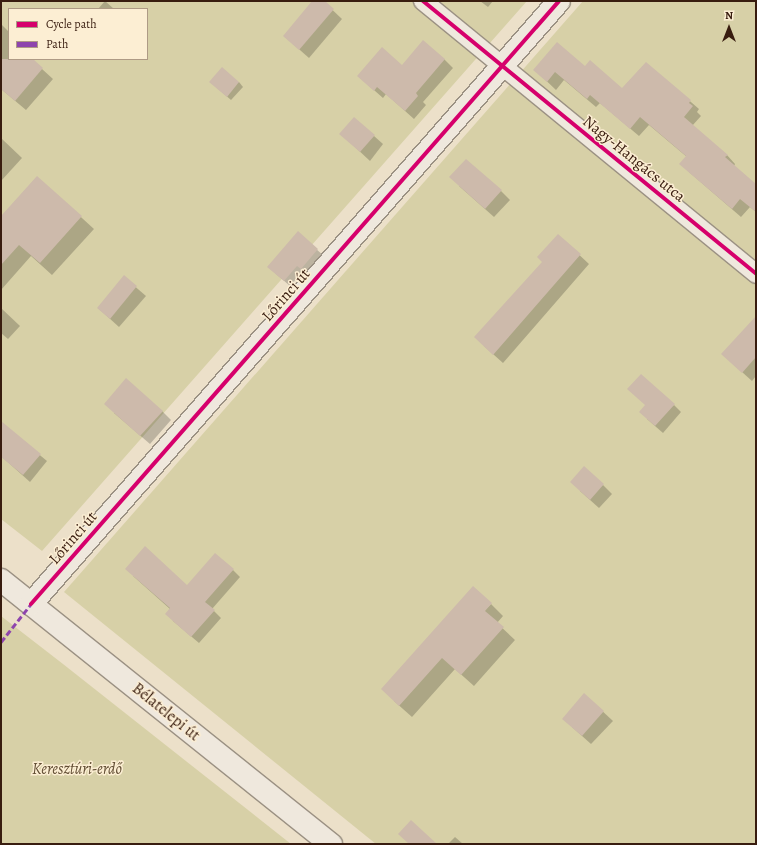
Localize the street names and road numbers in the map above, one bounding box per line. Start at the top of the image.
street label: Nagy-Hangács utca [579,112,689,206]
street label: Lőrinci út [258,265,314,325]
street label: Lőrinci út [45,508,101,568]
street label: Bélatelepi út [128,679,204,745]

